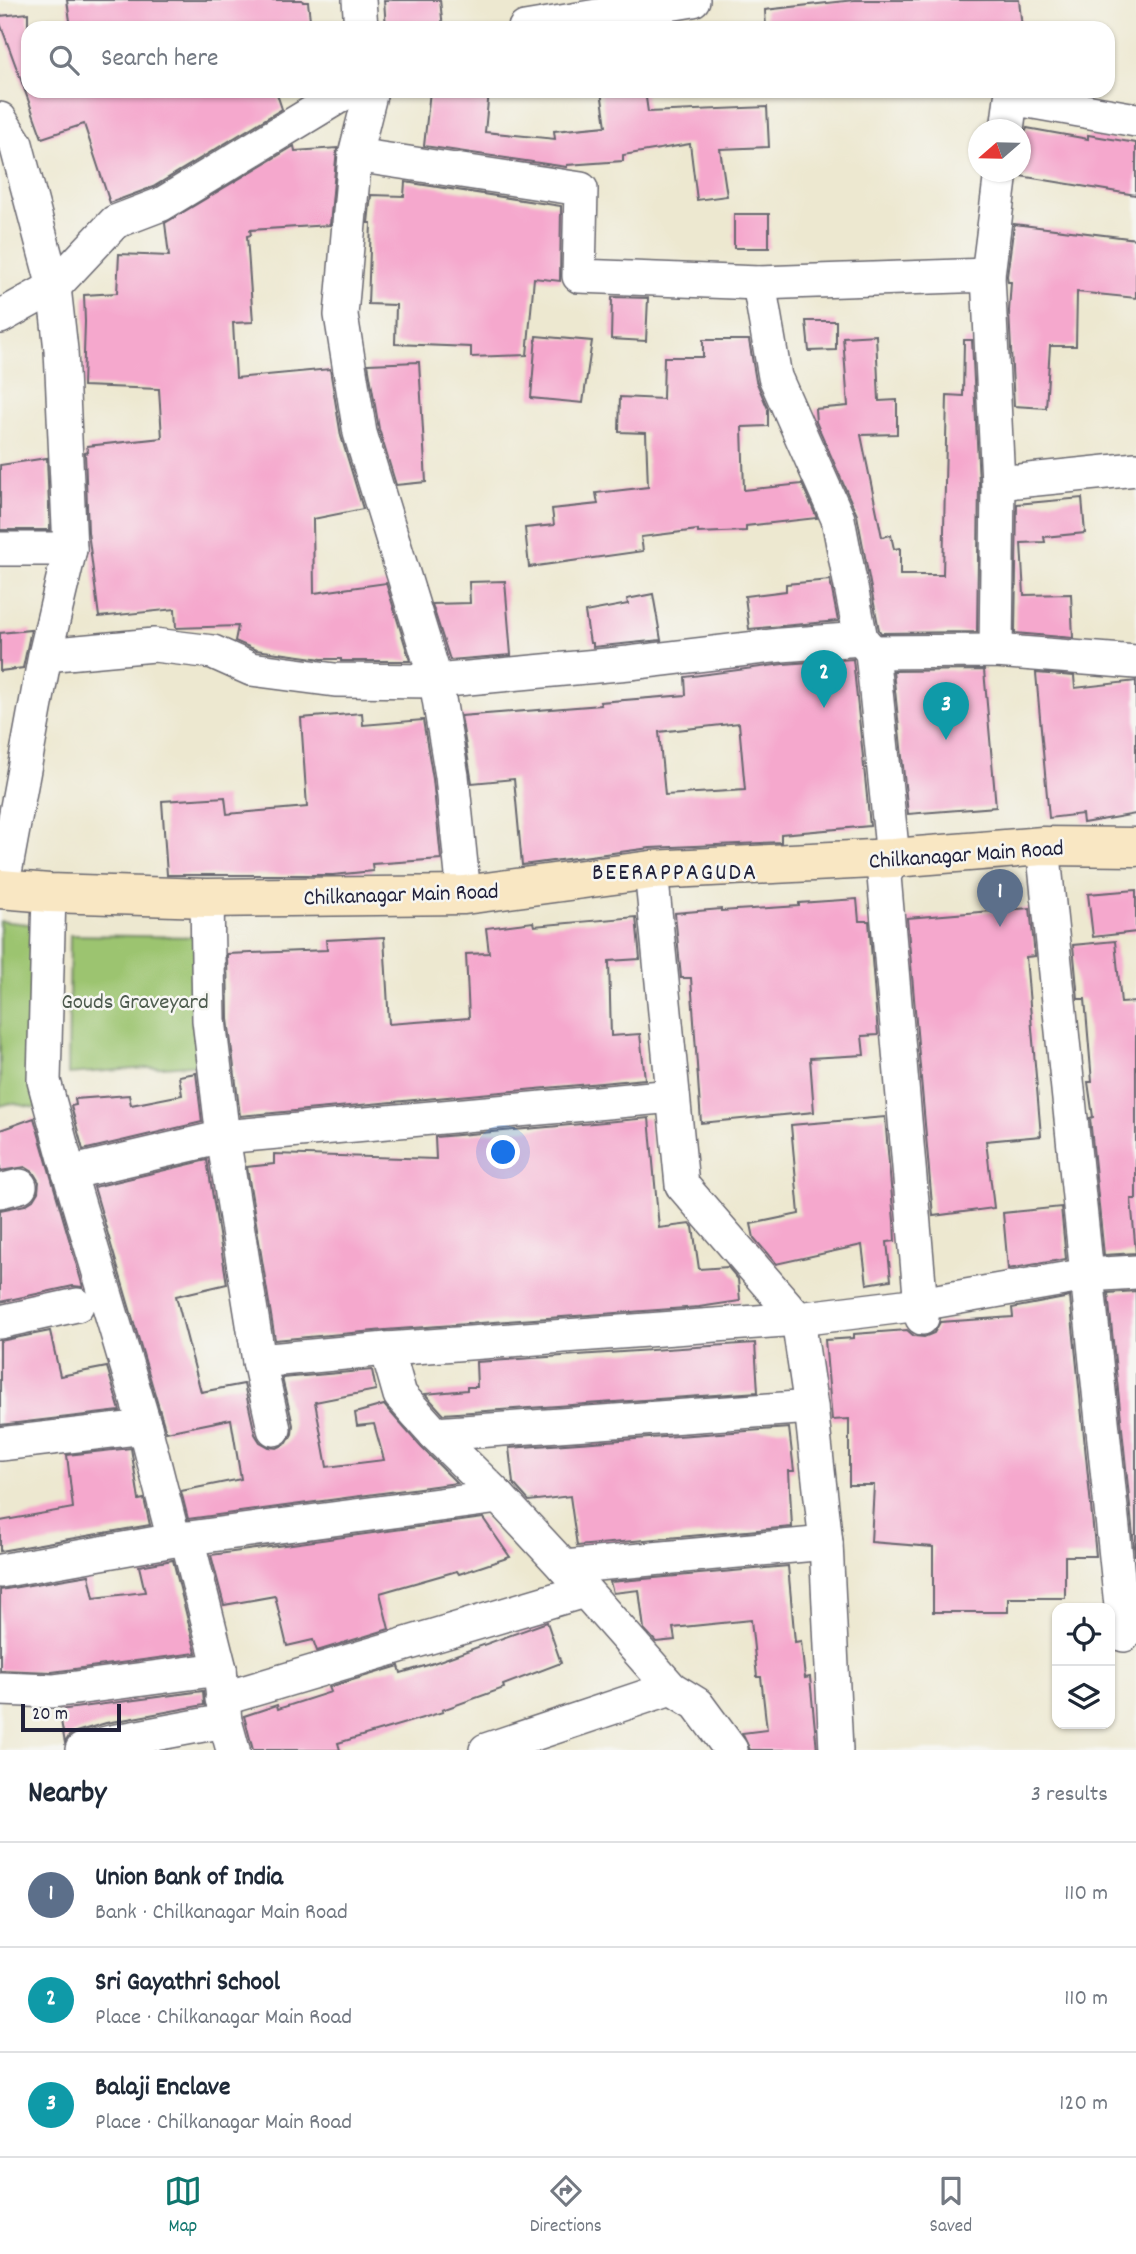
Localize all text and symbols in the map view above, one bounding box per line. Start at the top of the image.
search box [21,21,1115,98]
icon: search [45,41,83,79]
text: Search here [101,41,219,78]
north arrow [968,119,1031,182]
pin: 2 [801,650,847,708]
pin: 3 [923,682,969,740]
street label: Chilkanagar Main Road [868,833,1065,880]
district label: BEERAPPAGUDA [592,857,758,891]
pin: 1 [977,869,1023,927]
street label: Chilkanagar Main Road [303,877,499,916]
park label: Gouds Graveyard [61,987,209,1020]
your location [486,1135,520,1169]
map controls [1052,1603,1115,1729]
button: locate [1052,1603,1115,1666]
button: layers [1052,1666,1115,1729]
scale bar [21,1701,121,1733]
text: 20 m [32,1702,68,1729]
text: Nearby [28,1774,106,1817]
text: 3 results [1031,1779,1108,1812]
text: Union Bank of India [95,1860,283,1897]
text: 1 [48,1878,54,1911]
text: 110 m [1064,1878,1108,1911]
text: Bank · Chilkanagar Main Road [95,1897,348,1930]
text: Sri Gayathri School [95,1965,280,2002]
text: 2 [46,1983,56,2016]
text: 110 m [1064,1983,1108,2016]
text: Place · Chilkanagar Main Road [95,2002,352,2035]
text: Balaji Enclave [95,2070,230,2107]
text: 3 [46,2088,56,2121]
text: 120 m [1059,2088,1108,2121]
text: Place · Chilkanagar Main Road [95,2107,352,2140]
tab: Map [164,2172,202,2241]
tab: Directions [530,2172,602,2241]
tab: Saved [930,2172,972,2241]

